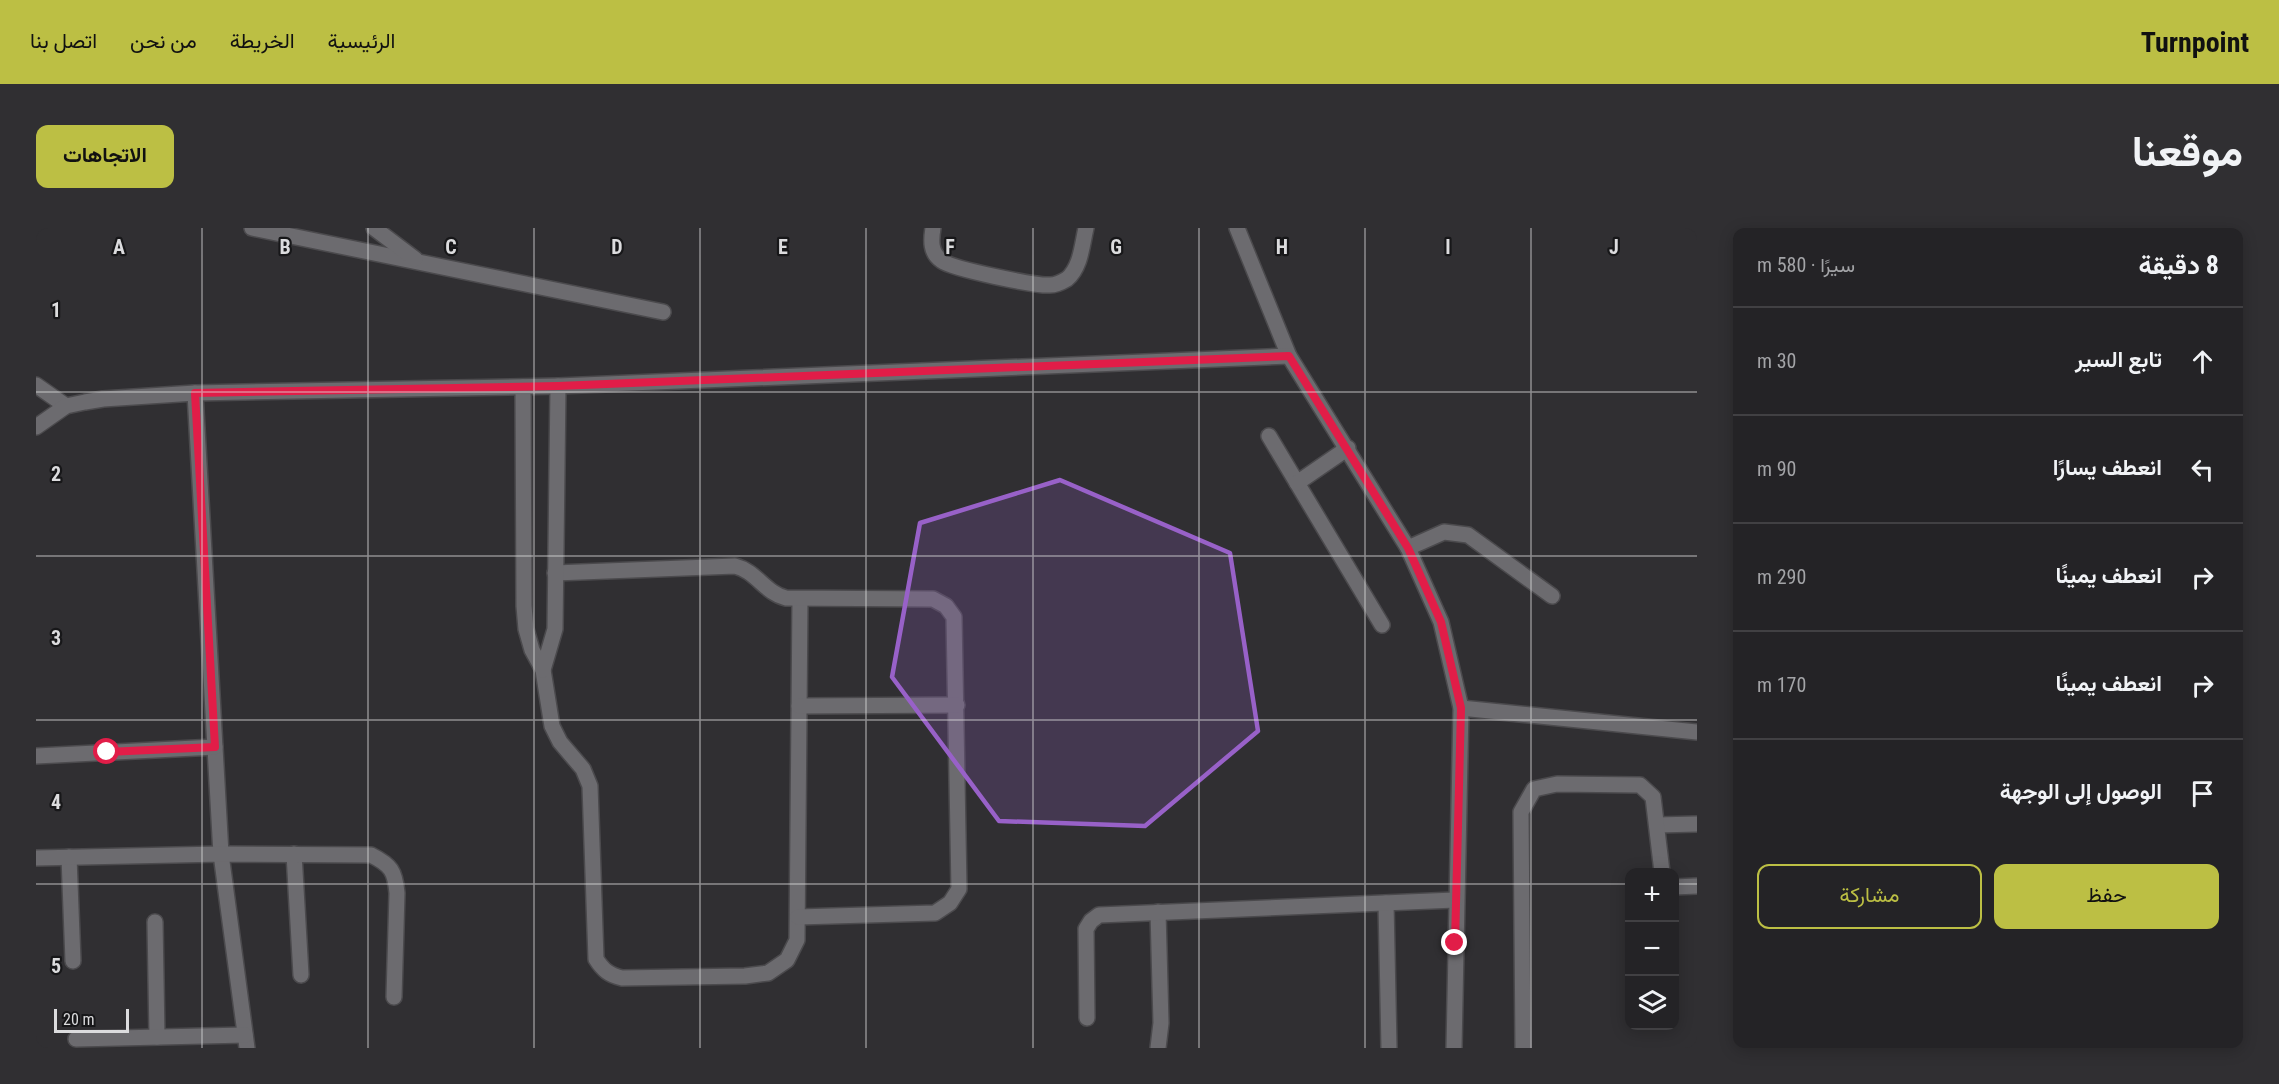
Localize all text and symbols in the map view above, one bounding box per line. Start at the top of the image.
text: Turnpoint [2141,26,2249,59]
text: اتصل بنا [30,29,97,53]
text: من نحن [130,29,197,53]
text: الخريطة [230,29,295,53]
text: الرئيسية [328,29,396,53]
button: الاتجاهات [36,125,174,188]
text: موقعنا [2132,127,2243,176]
text: A [113,235,125,259]
text: B [279,235,291,259]
text: C [445,235,457,259]
text: D [611,235,623,259]
text: E [778,235,788,259]
text: F [945,235,955,259]
text: G [1110,235,1122,259]
text: H [1276,235,1288,259]
text: I [1445,235,1451,259]
text: J [1609,235,1619,259]
text: 8 دقيقة [2139,250,2219,280]
text: سيرًا · 580 m [1757,253,1855,277]
text: 1 [51,298,61,322]
icon: ahead [2186,345,2219,378]
text: تابع السير [2075,347,2162,372]
text: 30 m [1757,349,1796,373]
icon: left [2186,453,2219,486]
text: انعطف يسارًا [2053,455,2162,480]
text: 90 m [1757,457,1796,481]
text: 2 [51,462,61,486]
icon: right [2186,561,2219,594]
text: انعطف يمينًا [2056,563,2162,588]
text: 290 m [1757,565,1806,589]
text: 3 [51,626,61,650]
icon: right [2186,669,2219,702]
text: انعطف يمينًا [2056,671,2162,696]
text: 170 m [1757,673,1806,697]
route start [93,738,119,764]
icon: arrive [2186,777,2219,810]
text: الوصول إلى الوجهة [2000,779,2162,804]
text: 4 [51,790,61,814]
button: مشاركة [1757,864,1982,929]
button: حفظ [1994,864,2219,929]
map controls [1625,868,1679,1030]
button: + [1625,868,1679,922]
button: − [1625,922,1679,976]
route end [1441,929,1467,955]
text: 5 [51,954,61,978]
button: layers [1625,976,1679,1030]
scale bar [54,1006,129,1034]
text: 20 m [63,1010,95,1029]

